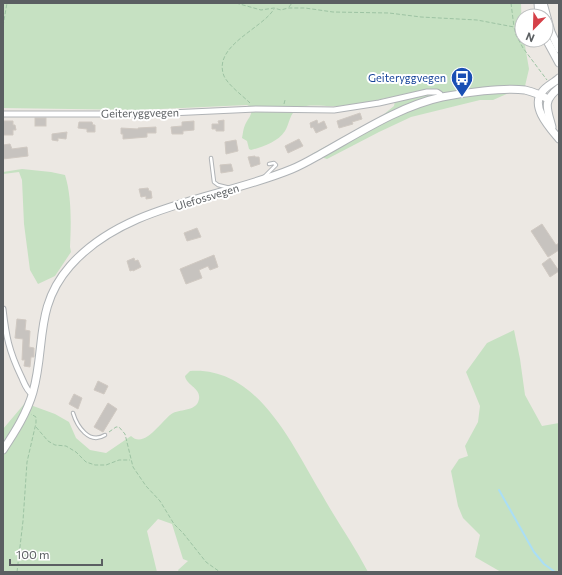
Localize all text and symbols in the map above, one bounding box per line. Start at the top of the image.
north arrow [514,8,554,48]
text: N [524,30,536,45]
bus stop icon: Geiteryggvegen [449,65,475,98]
place label: Geiteryggvegen [368,71,446,84]
street label: Geiteryggvegen [101,105,179,120]
street label: Ulefossvegen [173,181,240,212]
scale bar [10,541,102,567]
text: 100 m [16,547,50,561]

